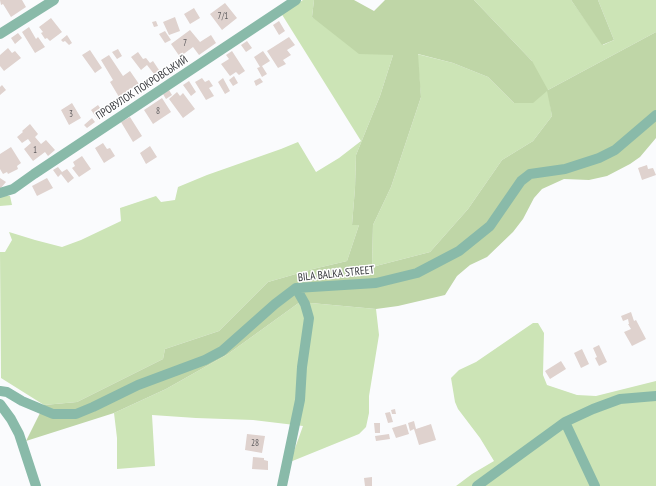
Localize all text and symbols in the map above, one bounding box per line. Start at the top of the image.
house number: 7/1 [218,11,228,21]
house number: 7 [183,38,187,48]
street label: ПРОВУЛОК ПОКРОВСЬКИЙ [94,53,190,123]
house number: 8 [156,106,160,116]
house number: 3 [69,109,73,119]
house number: 1 [33,145,37,155]
street label: BILA BALKA STREET [297,263,375,285]
house number: 28 [251,438,259,448]

